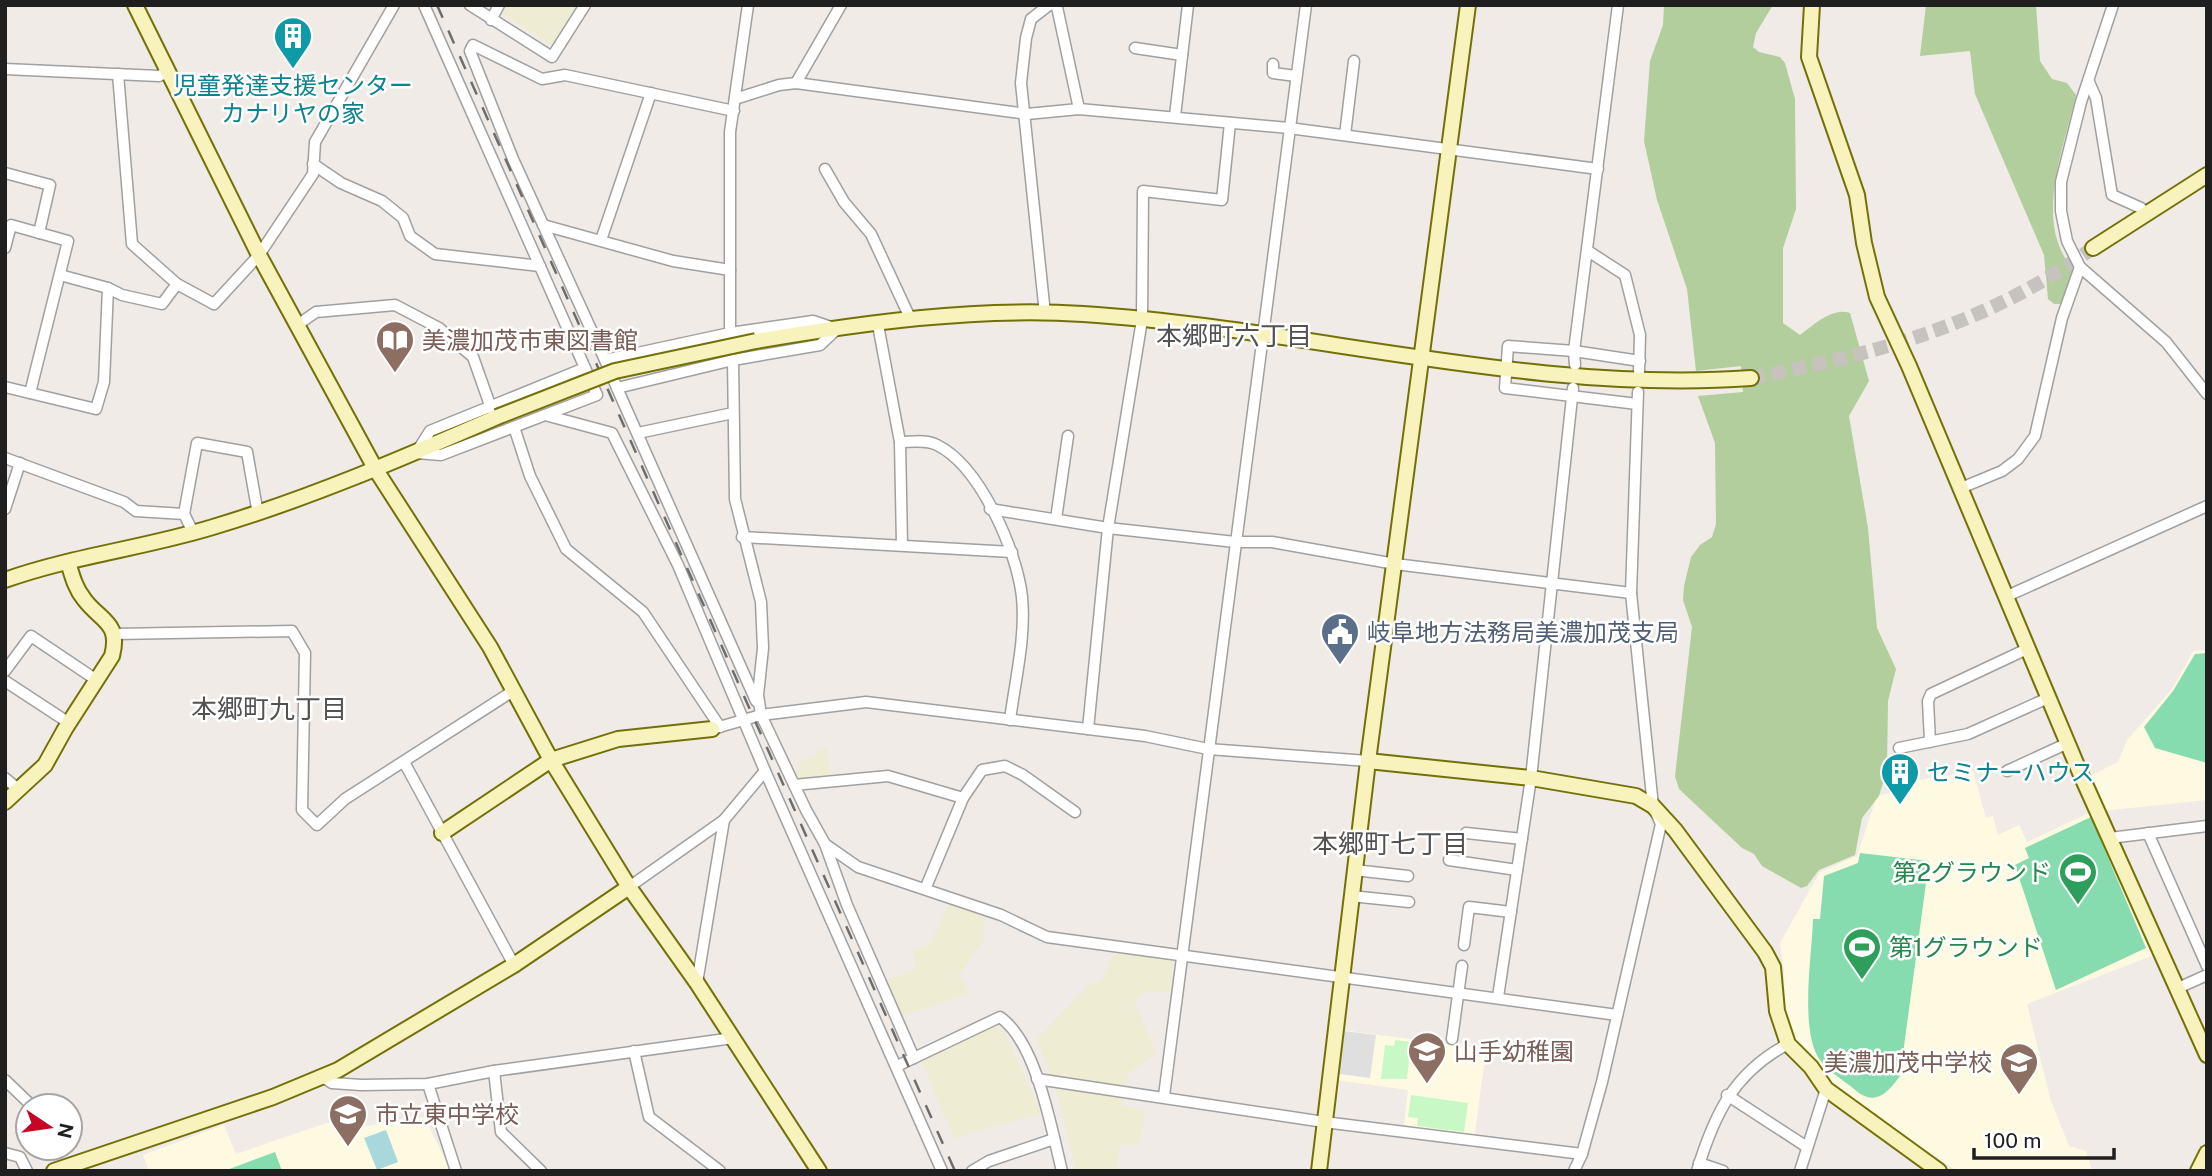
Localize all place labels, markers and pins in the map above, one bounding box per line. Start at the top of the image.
building icon: 児童発達支援センター カナリヤの家 [272,15,314,70]
place label: 児童発達支援センター カナリヤの家 [173,71,413,127]
library icon: 美濃加茂市東図書館 [374,319,416,374]
place label: 美濃加茂市東図書館 [422,326,638,354]
public building icon: 岐阜地方法務局美濃加茂支局 [1319,611,1361,666]
place label: 岐阜地方法務局美濃加茂支局 [1367,618,1679,646]
building icon: セミナーハウス [1879,751,1921,806]
place label: セミナーハウス [1927,758,2095,786]
sports icon: 第2グラウンド [2057,851,2099,906]
place label: 第2グラウンド [1893,858,2051,886]
sports icon: 第1グラウンド [1841,926,1883,981]
place label: 第1グラウンド [1889,933,2043,961]
school or university icon: 山手幼稚園 [1406,1030,1448,1085]
place label: 山手幼稚園 [1454,1037,1574,1065]
school or university icon: 美濃加茂中学校 [1998,1041,2040,1096]
place label: 美濃加茂中学校 [1824,1048,1992,1076]
school or university icon: 市立東中学校 [327,1093,369,1148]
place label: 市立東中学校 [375,1100,519,1128]

